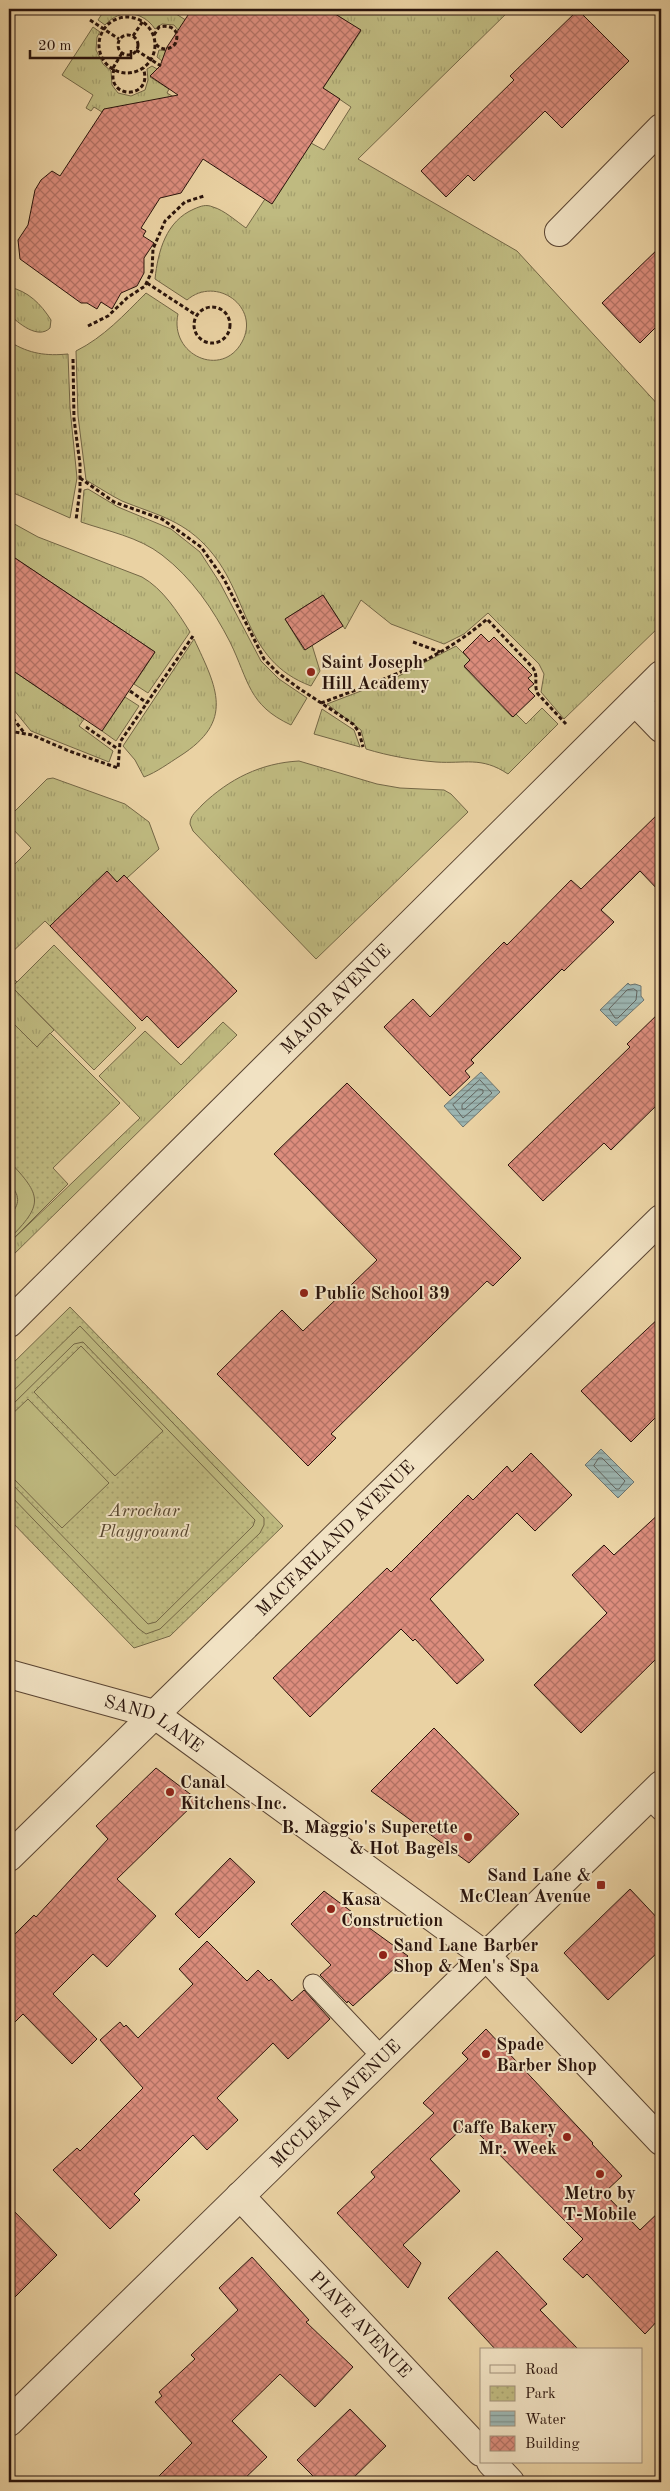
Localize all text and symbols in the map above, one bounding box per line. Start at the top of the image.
scale bar [30,28,131,60]
text: 20 m [38,39,72,54]
place label: Saint Joseph Hill Academy [321,654,430,693]
marker: Saint Joseph Hill Academy [305,666,317,678]
street label: MAJOR AVENUE [278,941,394,1058]
place label: Public School 39 [314,1285,450,1303]
marker: Public School 39 [298,1287,310,1299]
street label: MACFARLAND AVENUE [253,1458,418,1620]
park label: Arrochar Playground [98,1502,190,1541]
street label: SAND LANE [102,1693,206,1756]
place label: Canal Kitchens Inc. [180,1774,287,1813]
marker: Canal Kitchens Inc. [164,1786,176,1798]
place label: B. Maggio's Superette & Hot Bagels [281,1819,458,1858]
marker: B. Maggio's Superette & Hot Bagels [462,1831,474,1843]
place label: Sand Lane & McClean Avenue [459,1867,591,1906]
marker: Sand Lane & McClean Avenue [595,1879,607,1891]
place label: Kasa Construction [341,1891,443,1930]
marker: Kasa Construction [325,1903,337,1915]
place label: Sand Lane Barber Shop & Men's Spa [393,1937,539,1976]
marker: Sand Lane Barber Shop & Men's Spa [377,1949,389,1961]
place label: Spade Barber Shop [496,2036,597,2075]
street label: MCCLEAN AVENUE [267,2037,404,2171]
marker: Spade Barber Shop [480,2048,492,2060]
place label: Caffe Bakery Mr. Week [452,2119,557,2158]
marker: Caffe Bakery Mr. Week [561,2131,573,2143]
marker: Metro by T-Mobile [594,2168,606,2180]
place label: Metro by T-Mobile [563,2185,637,2224]
street label: PIAVE AVENUE [306,2268,414,2382]
legend [480,2348,642,2464]
text: Road [525,2363,559,2378]
text: Park [525,2387,556,2402]
text: Water [525,2413,566,2428]
text: Building [525,2437,580,2452]

